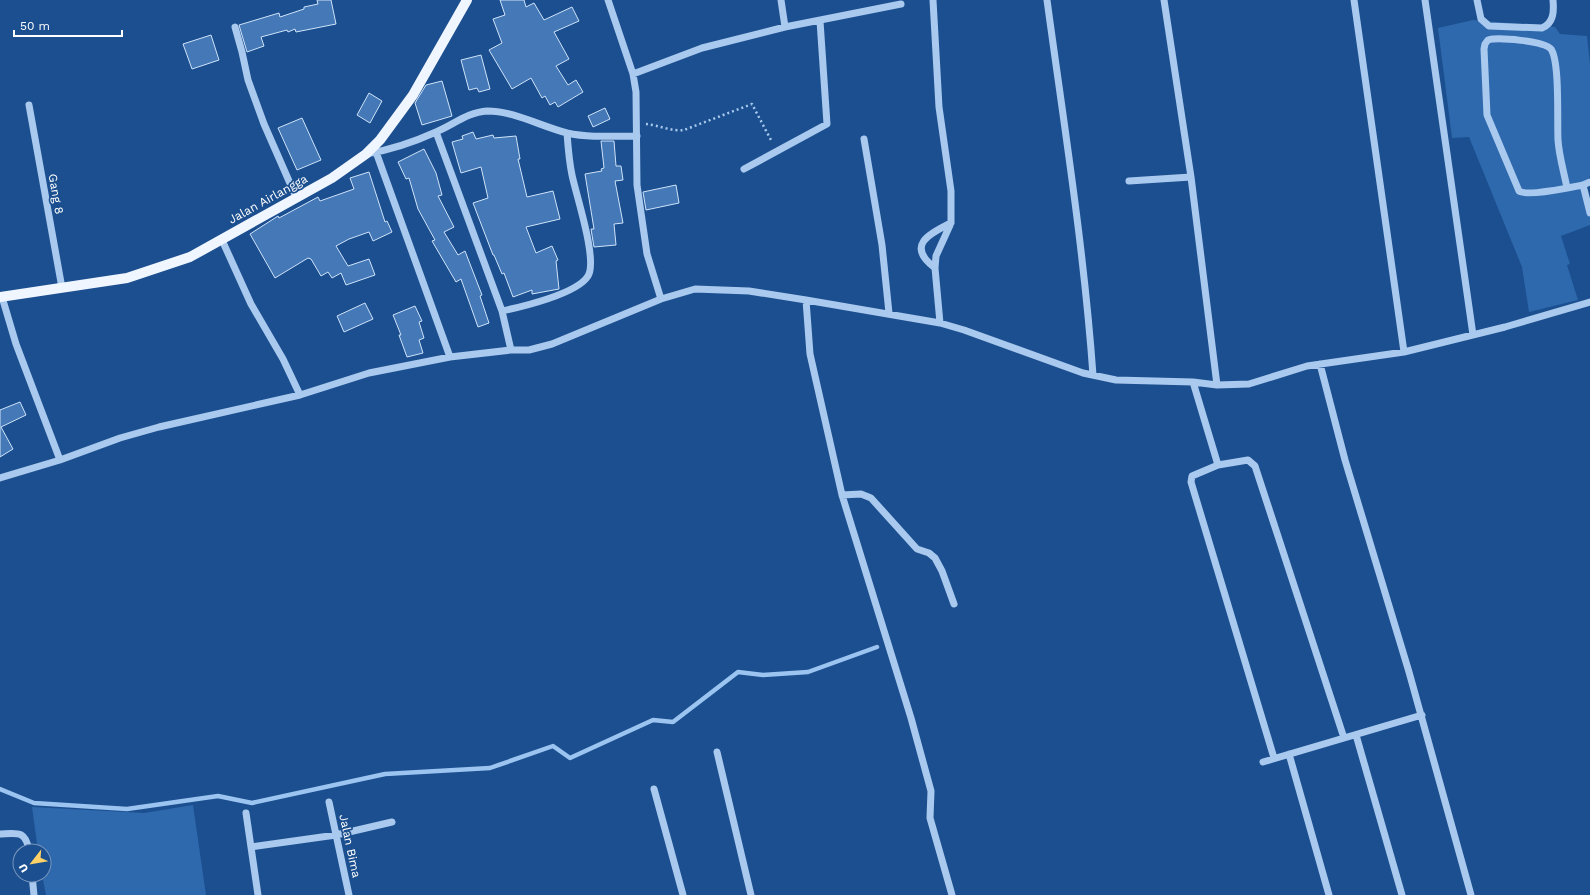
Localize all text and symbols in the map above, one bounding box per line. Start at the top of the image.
scale bar [14,12,122,38]
text: 50 m [20,19,50,33]
street label: Jalan Airlangga [226,171,310,227]
street label: Gang 8 [46,173,66,215]
street label: Jalan Bima [336,813,364,879]
north arrow [12,843,52,883]
text: U [16,861,31,875]

